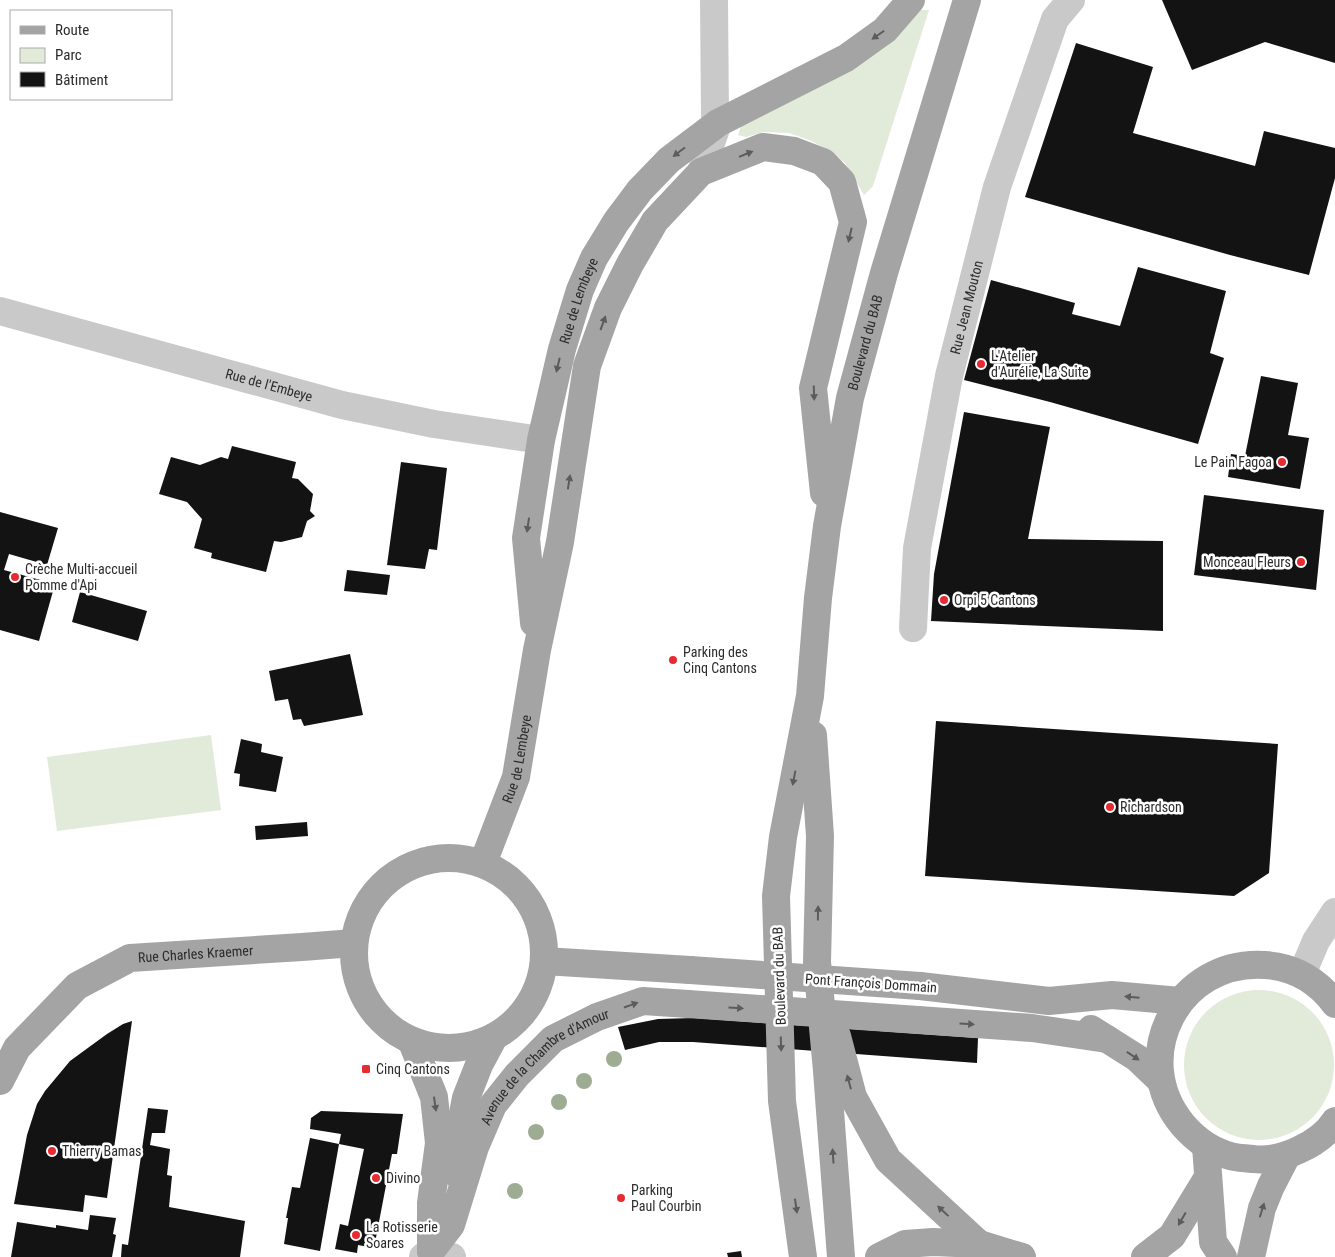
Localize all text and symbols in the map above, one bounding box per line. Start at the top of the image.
legend [10,10,172,100]
text: Route [55,21,89,39]
one-way arrow [871,30,885,40]
text: Parc [55,46,82,64]
text: Bâtiment [55,71,108,89]
one-way arrow [673,147,686,158]
one-way arrow [739,149,754,157]
one-way arrow [846,228,854,243]
street label: Rue de Lembeye [556,255,601,346]
street label: Rue Jean Mouton [947,259,986,356]
street label: Boulevard du BAB [844,293,886,392]
one-way arrow [600,316,607,331]
place label: L'Atelier d'Aurélie, La Suite [991,348,1089,380]
one-way arrow [554,358,562,373]
marker: L'Atelier d'Aurélie, La Suite [975,358,987,370]
street label: Rue de l'Embeye [224,365,315,405]
one-way arrow [811,386,819,402]
place label: Le Pain Fagoa [1194,454,1272,470]
marker: Le Pain Fagoa [1276,456,1288,468]
one-way arrow [566,473,574,489]
one-way arrow [524,518,532,534]
place label: Monceau Fleurs [1203,554,1291,570]
marker: Monceau Fleurs [1295,556,1307,568]
place label: Crèche Multi-accueil Pomme d'Api [25,561,137,593]
marker: Crèche Multi-accueil Pomme d'Api [9,571,21,583]
place label: Orpi 5 Cantons [954,592,1036,608]
marker: Orpi 5 Cantons [938,594,950,606]
place label: Parking des Cinq Cantons [683,644,757,676]
marker: Parking des Cinq Cantons [667,654,679,666]
street label: Rue de Lembeye [499,713,534,805]
one-way arrow [790,771,798,787]
place label: Richardson [1120,799,1182,815]
marker: Richardson [1104,801,1116,813]
one-way arrow [814,905,822,921]
street label: Boulevard du BAB [769,927,789,1025]
street label: Rue Charles Kraemer [137,942,254,965]
street label: Pont François Dommain [805,970,937,996]
one-way arrow [1123,993,1139,1001]
one-way arrow [624,1001,639,1008]
one-way arrow [729,1004,745,1012]
street label: Avenue de la Chambre d'Amour [477,1005,611,1127]
one-way arrow [959,1020,975,1028]
one-way arrow [777,1036,785,1052]
one-way arrow [1126,1051,1140,1061]
place label: Cinq Cantons [376,1061,450,1077]
marker: Cinq Cantons [360,1063,372,1075]
one-way arrow [845,1075,853,1090]
one-way arrow [431,1096,439,1112]
place label: Thierry Bamas [62,1143,142,1159]
marker: Thierry Bamas [46,1145,58,1157]
one-way arrow [828,1148,836,1164]
place label: Divino [386,1170,420,1186]
marker: Divino [370,1172,382,1184]
place label: Parking Paul Courbin [631,1182,701,1214]
marker: Parking Paul Courbin [615,1192,627,1204]
one-way arrow [792,1198,800,1214]
one-way arrow [1259,1202,1267,1217]
one-way arrow [937,1205,949,1217]
one-way arrow [1178,1211,1186,1226]
place label: La Rotisserie Soares [366,1219,438,1251]
marker: La Rotisserie Soares [350,1229,362,1241]

